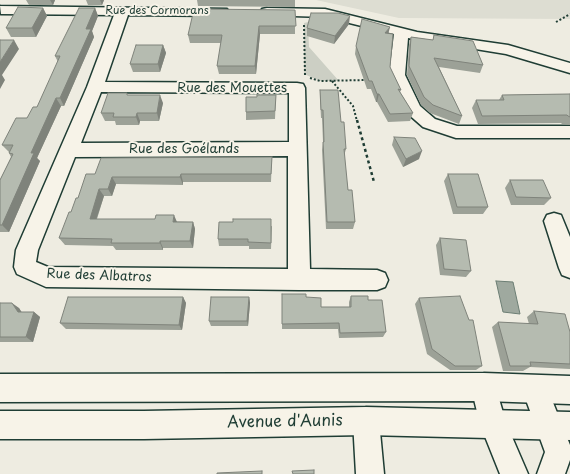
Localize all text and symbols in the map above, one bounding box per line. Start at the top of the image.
street label: Rue des Cormorans [105,4,209,18]
street label: Rue des Mouettes [177,80,287,96]
street label: Rue des Goélands [129,141,239,157]
street label: Rue des Albatros [46,266,152,286]
street label: Avenue d'Aunis [227,411,343,433]

